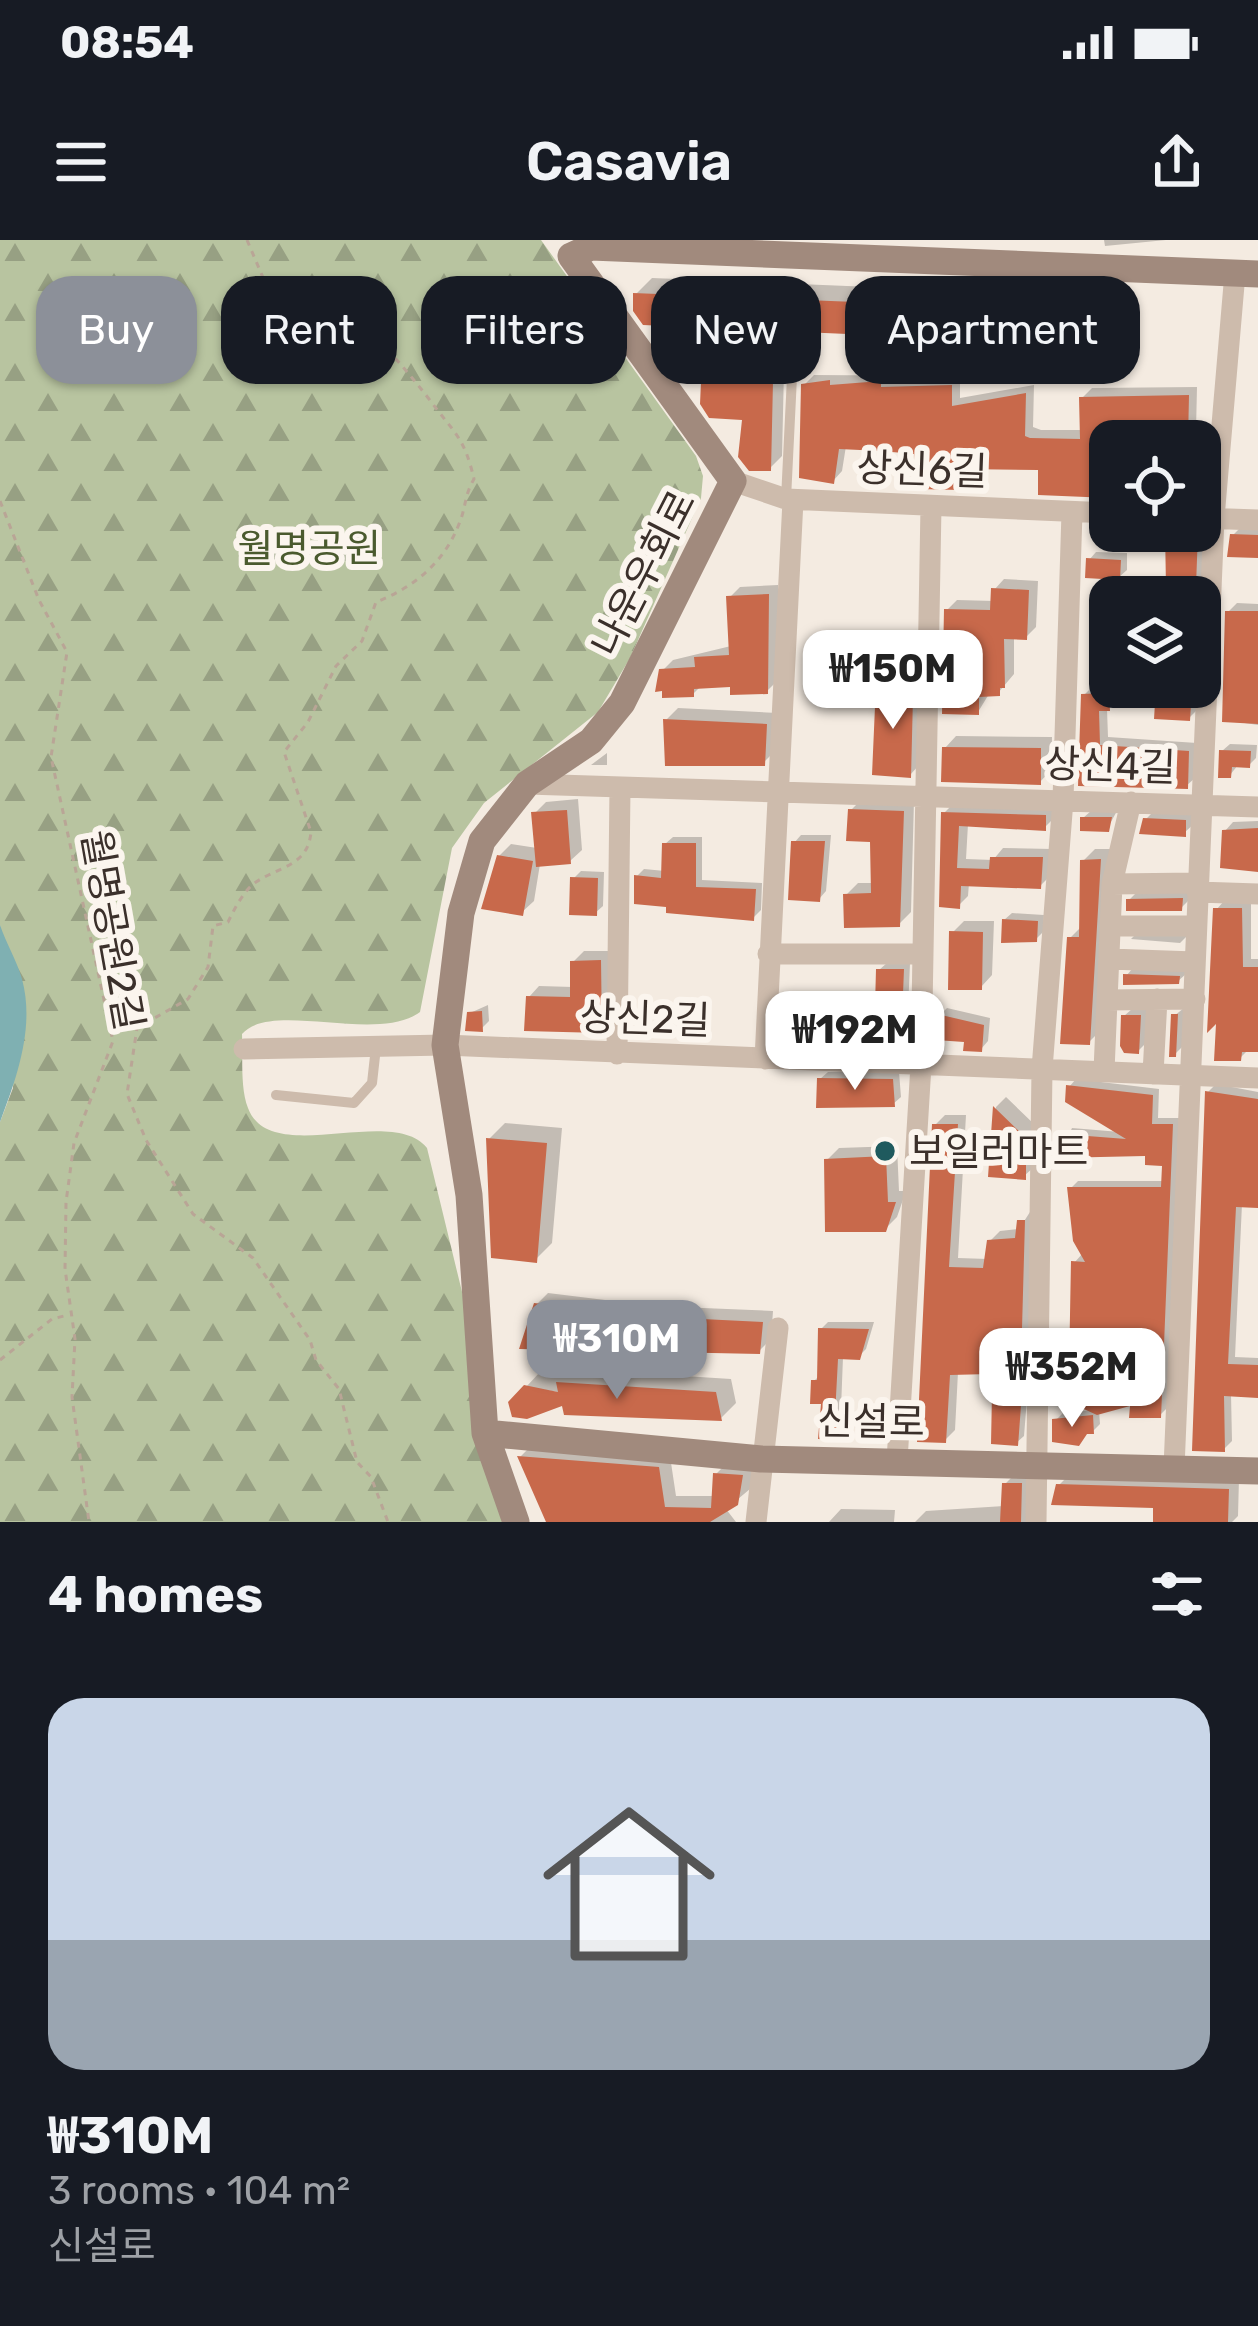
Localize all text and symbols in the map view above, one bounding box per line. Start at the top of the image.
text: 08:54 [60,16,194,69]
icon: menu [48,129,114,195]
icon: share [1144,129,1210,195]
text: Casavia [526,130,732,194]
chip: Buy [36,276,197,384]
chip: Rent [221,276,397,384]
chip: Filters [421,276,627,384]
chip: New [651,276,821,384]
chip: Apartment [845,276,1140,384]
map controls [1089,420,1221,708]
button: locate [1089,420,1221,552]
street label: 상신6길 [856,445,988,495]
street label: 나운우회로 [583,483,705,664]
park label: 월명공원 [237,526,381,572]
button: layers [1089,576,1221,708]
pin: ₩150M [809,630,977,732]
text: ₩150M [830,646,956,692]
street label: 상신4길 [1043,741,1177,791]
street label: 월명공원2길 [72,827,152,1034]
pin: ₩192M [771,991,939,1093]
street label: 상신2길 [579,994,711,1044]
text: ₩192M [792,1007,918,1053]
place label: 보일러마트 [909,1129,1088,1175]
marker: 보일러마트 [872,1138,898,1164]
pin: ₩310M [533,1300,701,1402]
text: ₩310M [554,1316,680,1362]
pin: ₩352M [988,1328,1156,1430]
text: ₩352M [1006,1344,1138,1390]
street label: 신설로 [817,1398,925,1446]
icon: filters [1144,1561,1210,1627]
text: 4 homes [48,1564,263,1625]
icon: home [521,1776,737,1992]
text: ₩310M [48,2105,213,2166]
text: 3 rooms · 104 m² [48,2168,350,2214]
text: 신설로 [48,2223,156,2269]

